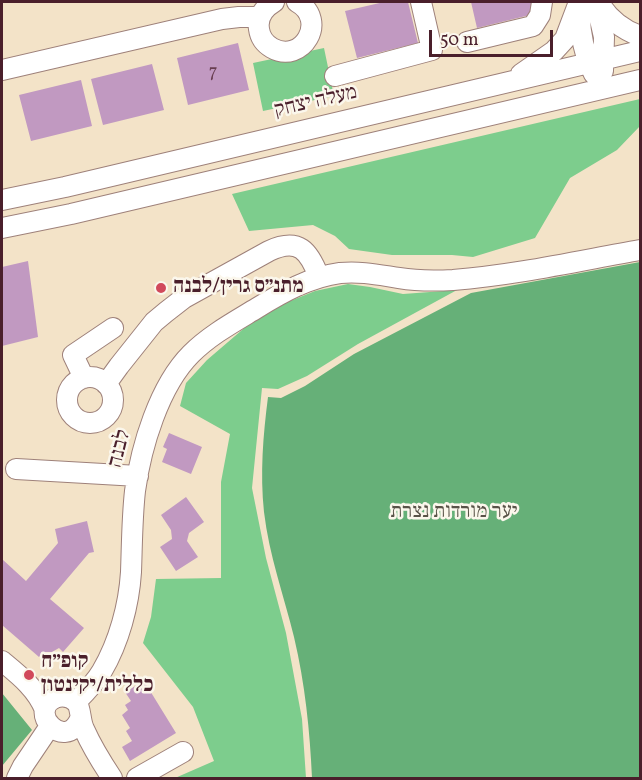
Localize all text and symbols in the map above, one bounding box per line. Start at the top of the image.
scale bar [432,18,556,56]
text: 50 m [440,28,479,53]
house number: 7 [209,63,217,85]
street label: מעלה יצחק [272,81,360,125]
place label: מתנ״ס גרין/לבנה [173,275,304,301]
marker: מתנ״ס גרין/לבנה [154,281,168,295]
street label: לבנה [104,427,138,471]
park label: יער מורדות נצרת [390,500,518,526]
place label: קופ״ח כללית/יקינטון [41,650,153,700]
marker: קופ״ח כללית/יקינטון [22,668,36,682]

